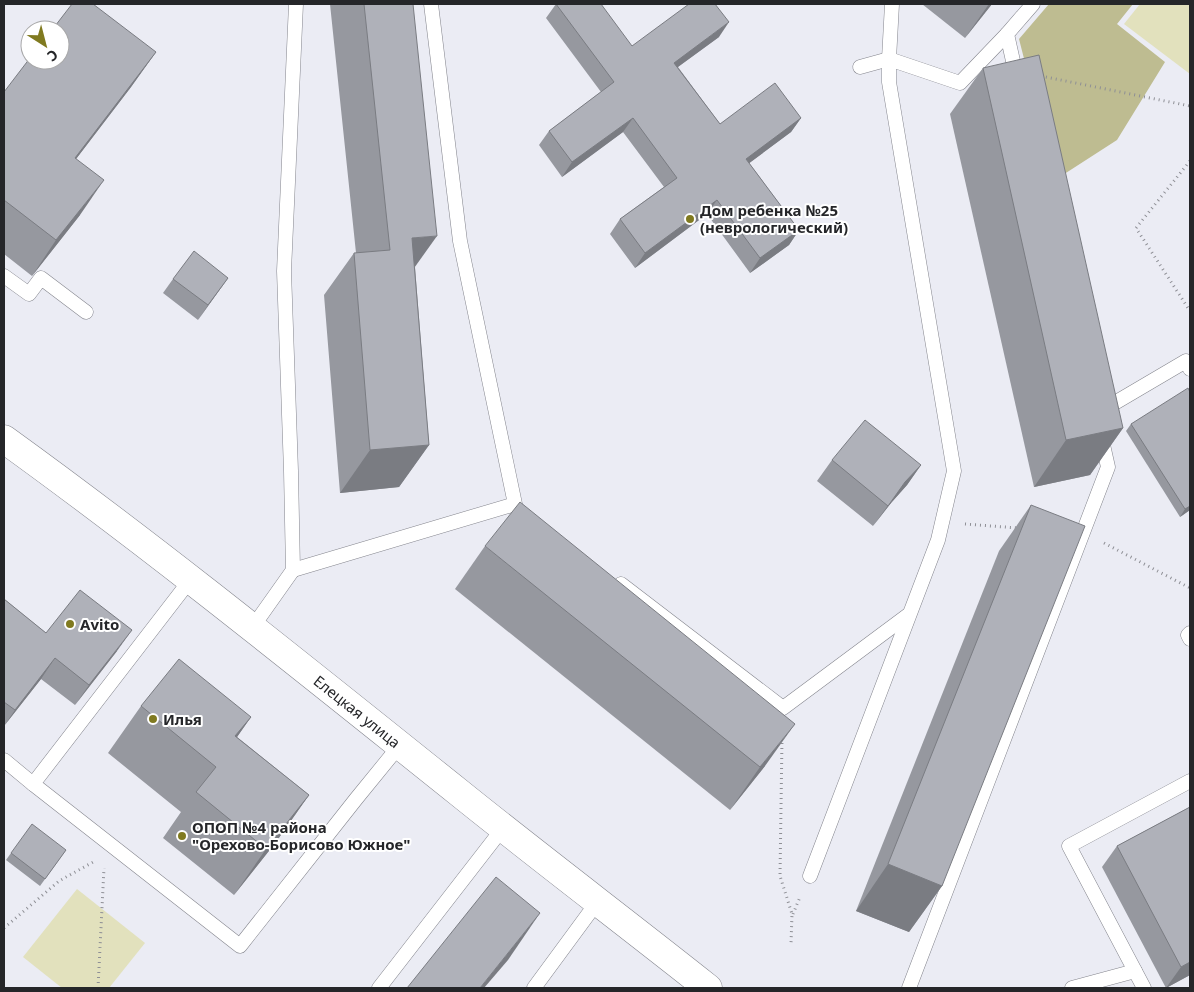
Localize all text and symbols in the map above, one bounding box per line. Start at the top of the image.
north arrow [20,20,70,70]
text: С [44,46,62,66]
place label: Дом ребенка №25 (неврологический) [700,200,848,237]
marker: Дом ребенка №25 (неврологический) [684,213,696,225]
place label: Avito [80,614,119,634]
marker: Avito [64,618,76,630]
street label: Елецкая улица [310,670,405,752]
place label: Илья [163,709,202,729]
marker: Илья [147,713,159,725]
place label: ОПОП №4 района "Орехово-Борисово Южное" [192,817,410,854]
marker: ОПОП №4 района "Орехово-Борисово Южное" [176,830,188,842]

